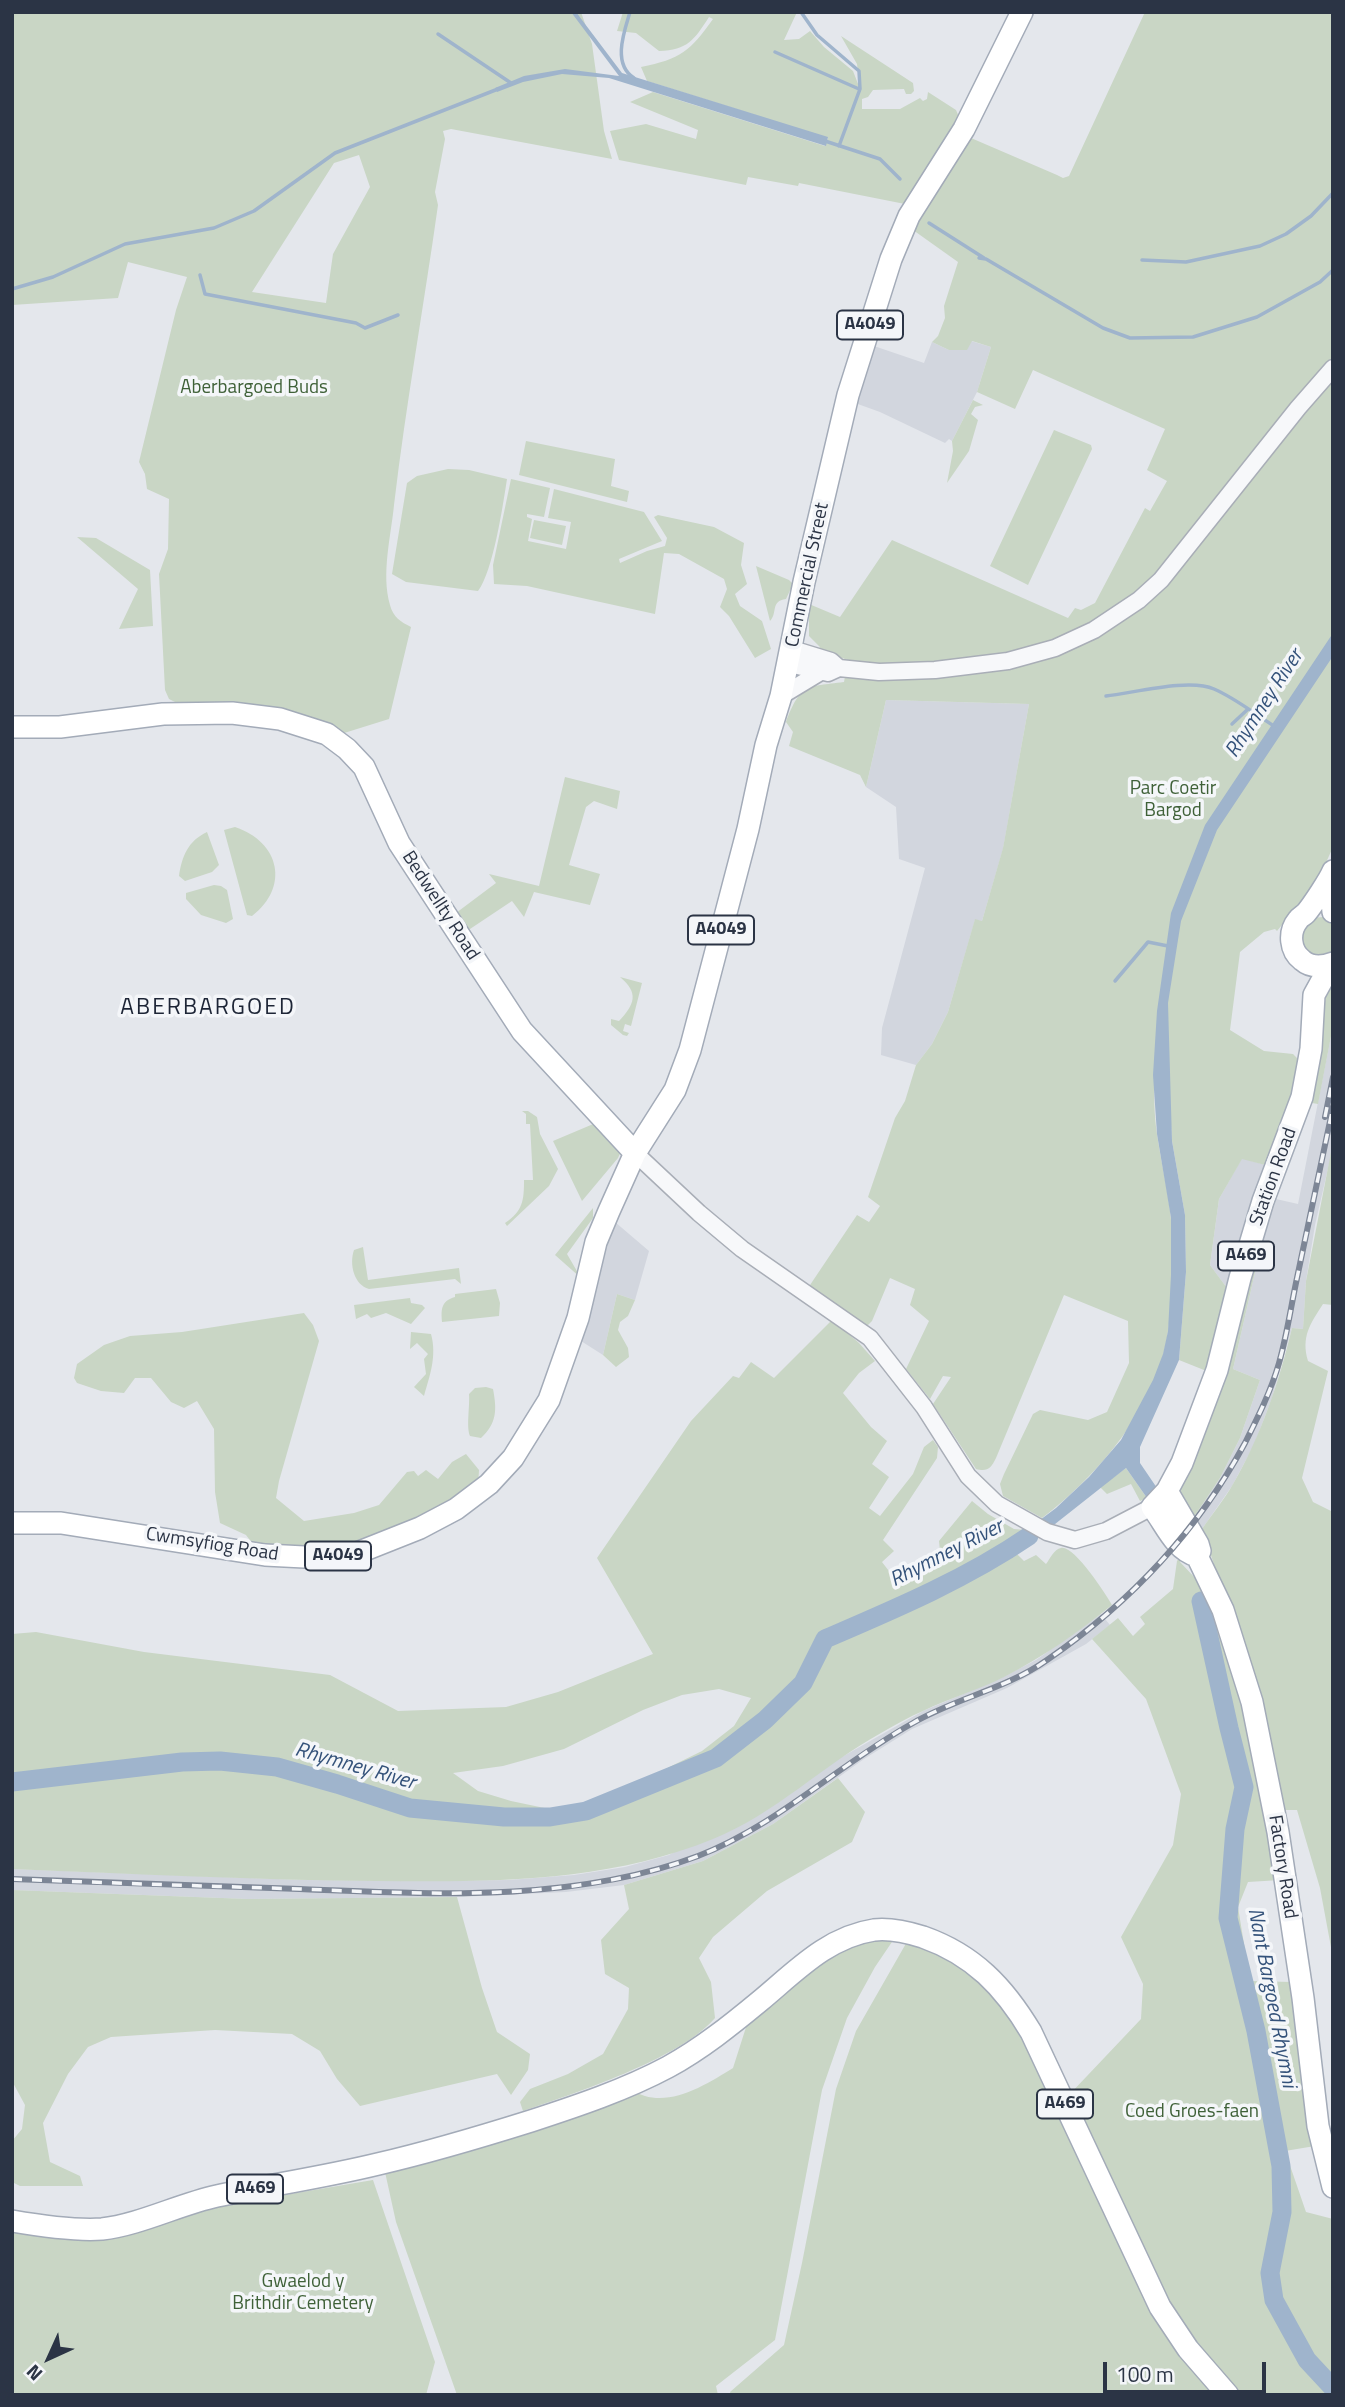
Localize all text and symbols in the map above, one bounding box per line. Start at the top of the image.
road number: A4049 [837,310,903,340]
park label: Aberbargoed Buds [180,377,328,399]
street label: Commercial Street [782,501,834,649]
water label: Rhymney River [1221,645,1309,763]
park label: Parc Coetir Bargod [1130,778,1216,822]
street label: Bedwellty Road [396,847,484,965]
road number: A4049 [688,916,754,945]
district label: ABERBARGOED [122,994,294,1022]
street label: Station Road [1246,1125,1302,1229]
road number: A469 [1218,1241,1274,1270]
water label: Rhymney River [886,1515,1008,1593]
street label: Cwmsyfiog Road [144,1523,280,1567]
road number: A4049 [305,1541,371,1570]
water label: Rhymney River [292,1738,418,1796]
street label: Factory Road [1263,1813,1301,1921]
water label: Nant Bargoed Rhymni [1241,1906,1301,2090]
road number: A469 [1037,2090,1093,2118]
park label: Coed Groes-faen [1125,2101,1259,2123]
road number: A469 [227,2174,283,2204]
park label: Gwaelod y Brithdir Cemetery [232,2271,374,2315]
north arrow [14,2323,84,2393]
scale bar [1107,2348,1270,2392]
text: N [19,2358,49,2388]
text: 100 m [1116,2358,1173,2390]

